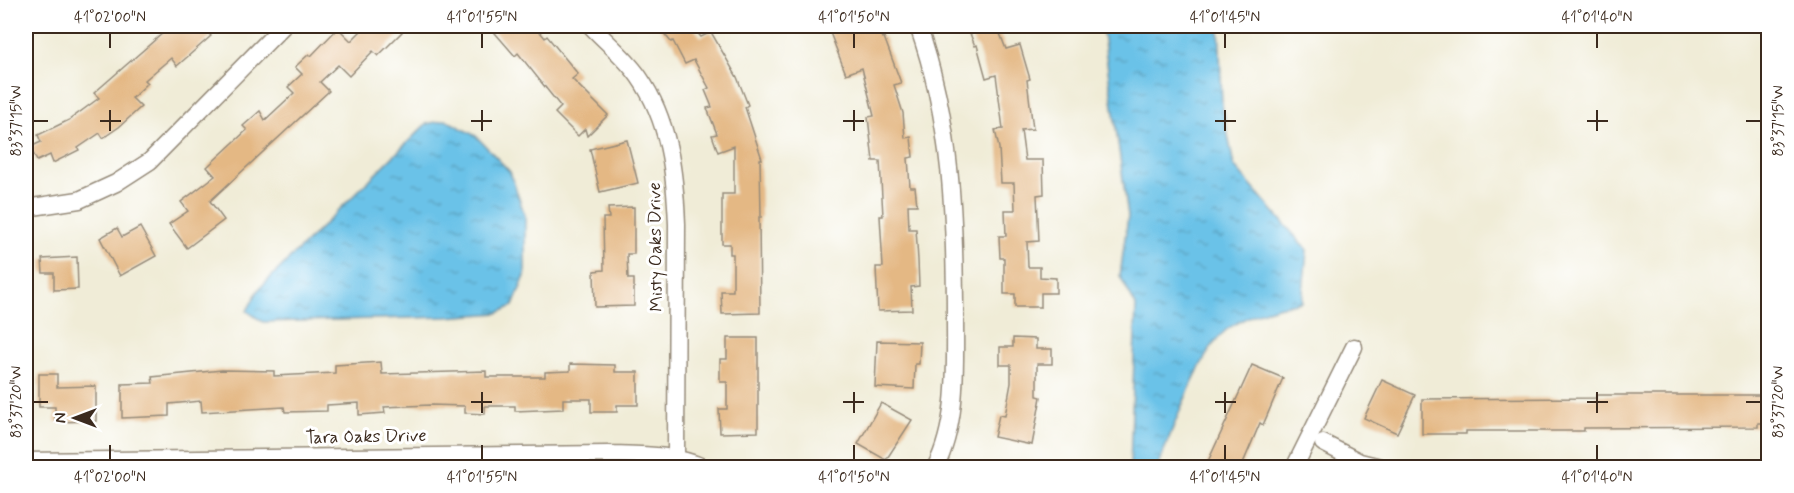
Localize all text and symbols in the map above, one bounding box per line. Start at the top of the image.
text: 41°02'00"N [74,8,146,28]
text: 41°01'55"N [447,8,517,28]
text: 41°01'50"N [818,8,890,28]
text: 41°01'45"N [1190,8,1260,28]
text: 41°01'40"N [1561,8,1633,28]
text: 83°37'15"W [7,85,27,157]
text: 83°37'15"W [1769,85,1789,157]
street label: Misty Oaks Drive [643,182,669,312]
text: 83°37'20"W [7,366,27,438]
text: 83°37'20"W [1769,366,1789,438]
north arrow [45,388,105,448]
text: N [51,413,72,423]
street label: Tara Oaks Drive [305,424,427,450]
text: 41°02'00"N [74,468,146,488]
text: 41°01'55"N [447,468,517,488]
text: 41°01'50"N [818,468,890,488]
text: 41°01'45"N [1190,468,1260,488]
text: 41°01'40"N [1561,468,1633,488]

